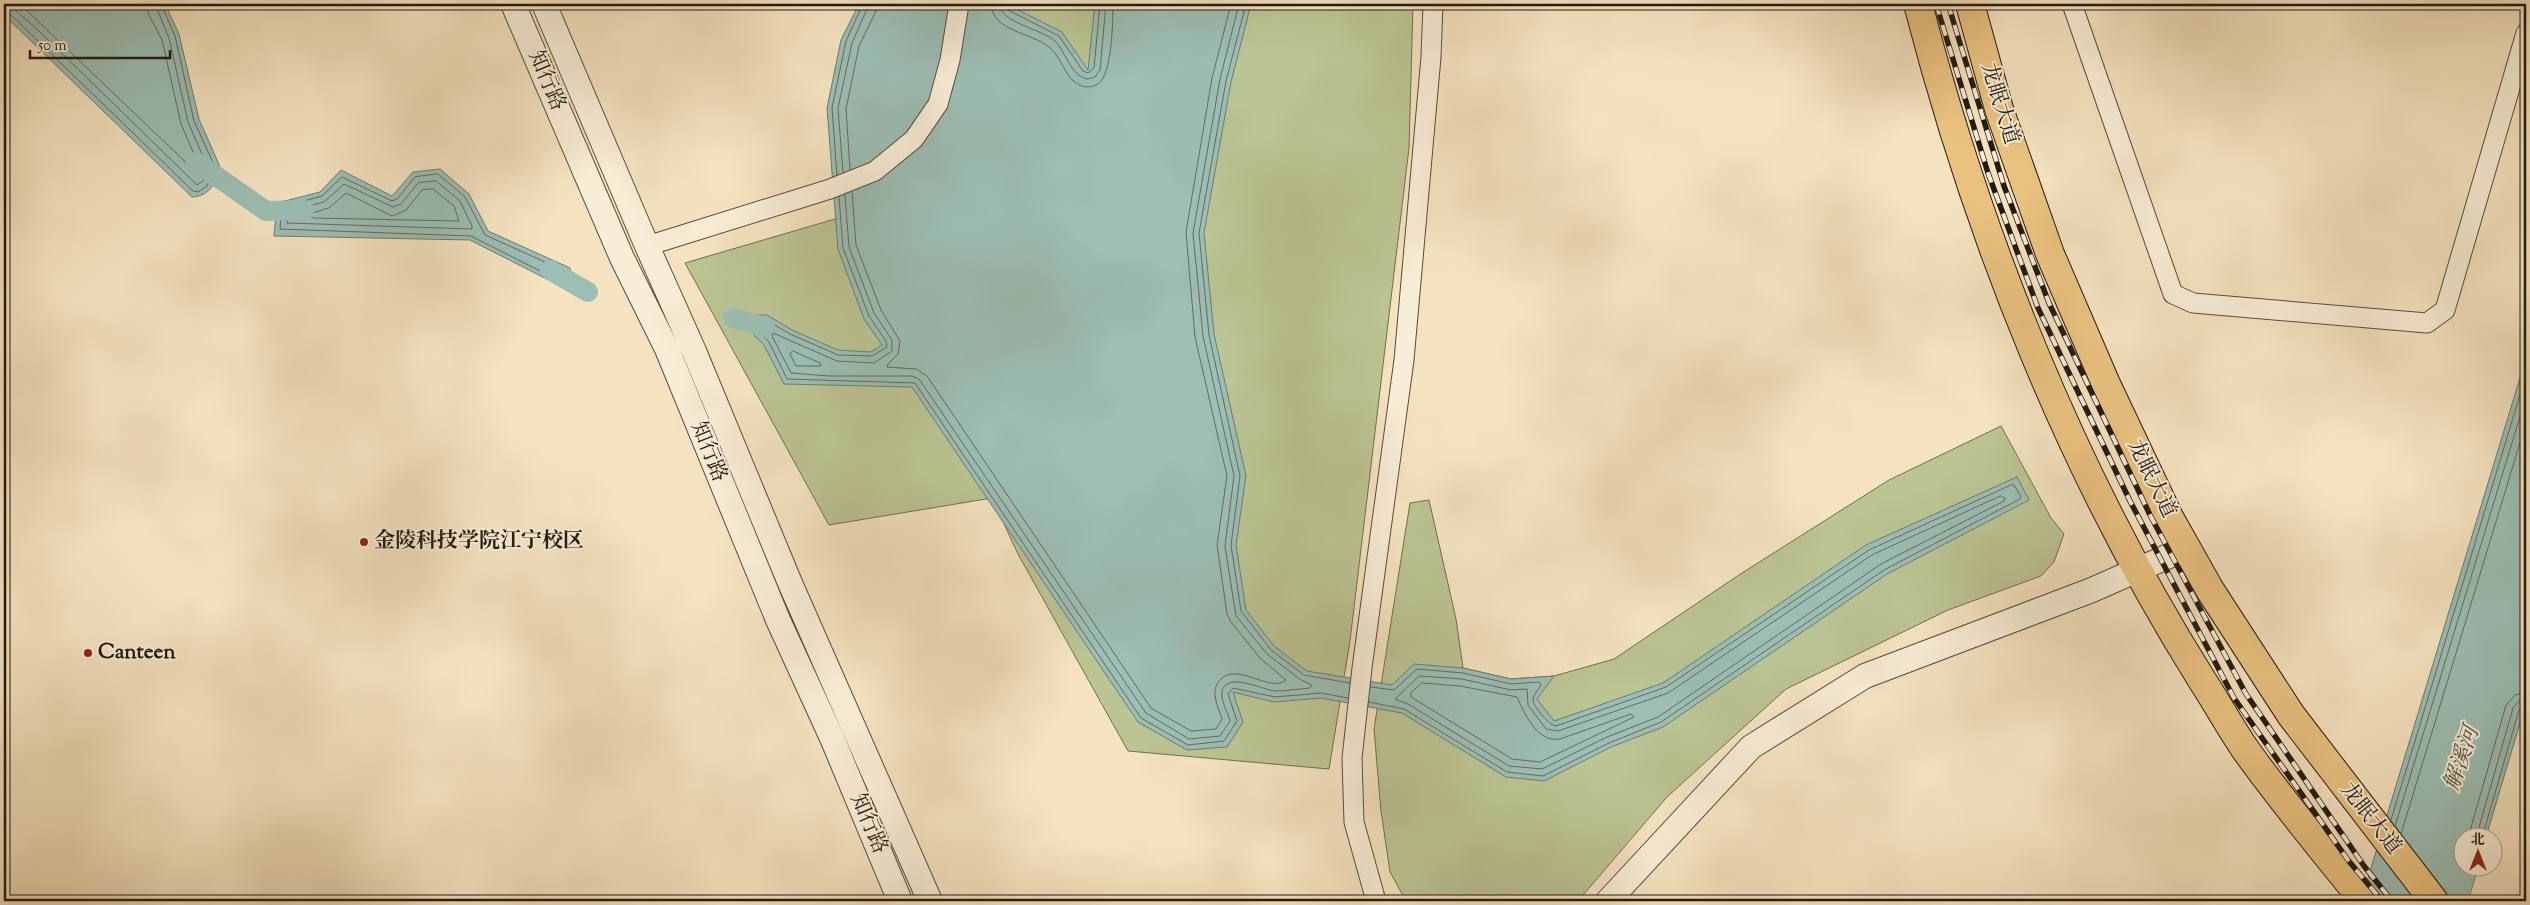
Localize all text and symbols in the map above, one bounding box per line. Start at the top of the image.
scale bar [30,28,170,60]
text: 50 m [37,36,67,57]
street label: 知行路 [520,46,572,116]
street label: 龙眠大道 [1972,59,2026,149]
street label: 知行路 [682,417,734,487]
street label: 龙眠大道 [2119,435,2183,523]
place label: 金陵科技学院江宁校区 [374,527,584,557]
marker: 金陵科技学院江宁校区 [358,536,370,548]
place label: Canteen [98,638,176,668]
marker: Canteen [82,647,94,659]
water label: 解溪河 [2437,719,2490,795]
street label: 龙眠大道 [2332,777,2408,861]
street label: 知行路 [842,789,894,859]
north arrow [2452,828,2502,878]
text: 北 [2471,831,2485,851]

